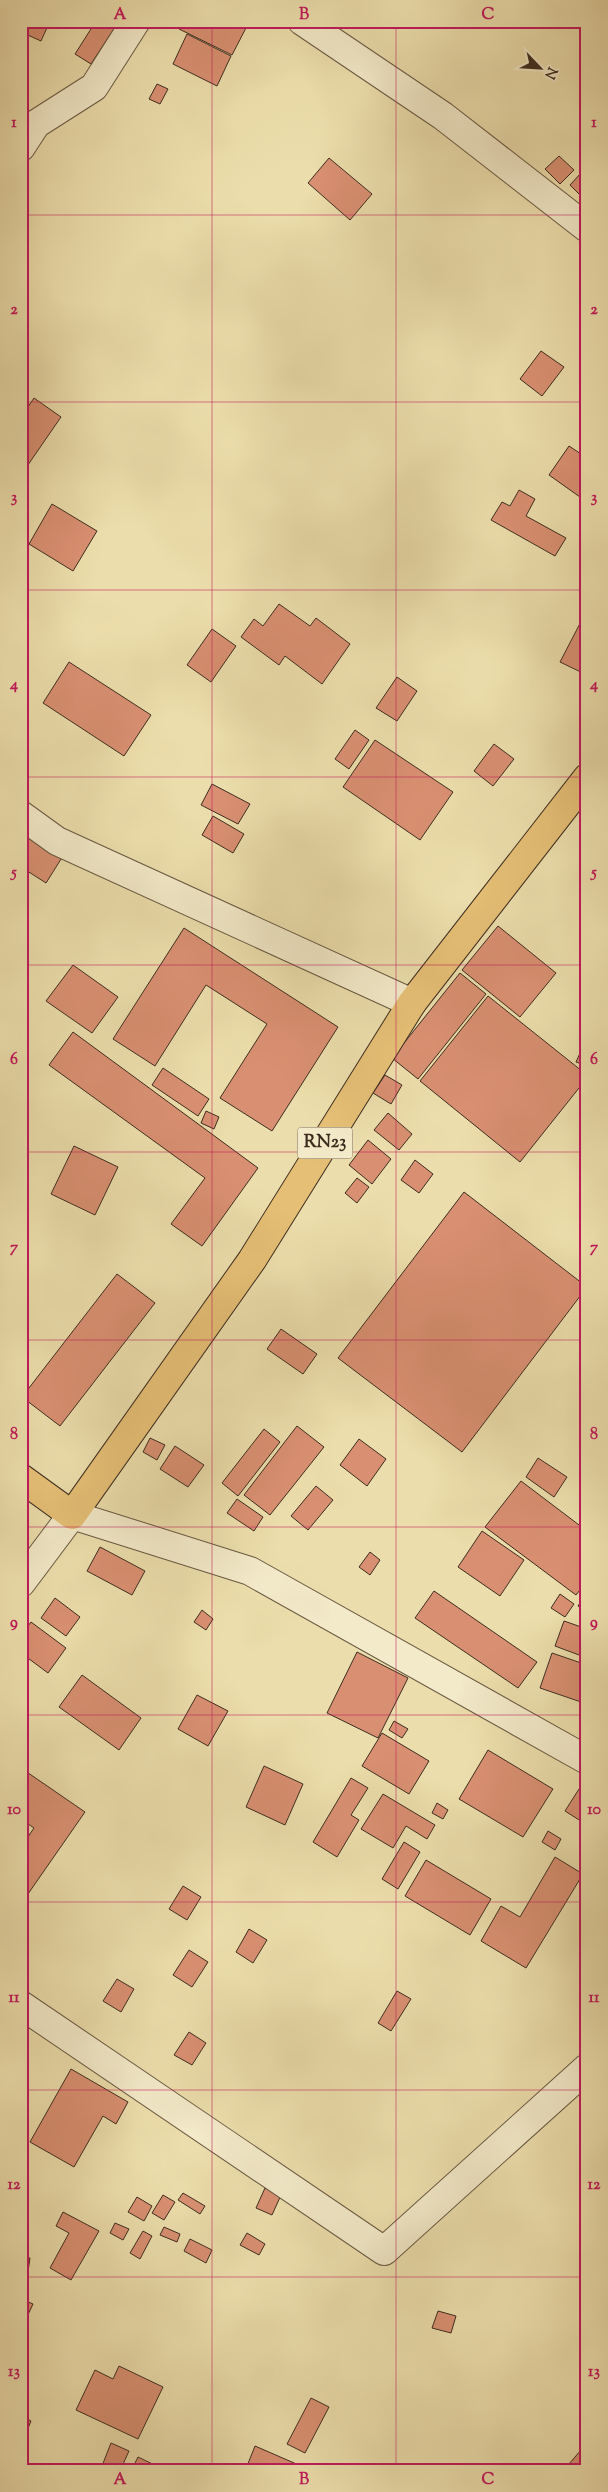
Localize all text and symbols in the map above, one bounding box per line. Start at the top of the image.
text: A [114,4,127,27]
text: B [299,4,309,27]
text: C [482,4,495,27]
north arrow [516,42,566,92]
text: N [539,63,561,82]
text: 1 [11,112,17,135]
text: 1 [591,112,597,135]
text: 2 [10,299,18,322]
text: 2 [590,299,598,322]
text: 3 [11,487,18,510]
text: 3 [591,487,598,510]
text: 4 [9,674,18,697]
text: 4 [589,674,598,697]
text: 5 [9,862,17,885]
text: 5 [589,862,597,885]
text: 6 [10,1049,18,1072]
text: 6 [590,1049,598,1072]
road number: RN23 [298,1128,352,1158]
text: 7 [10,1237,19,1260]
text: 7 [590,1237,599,1260]
text: 8 [10,1424,18,1447]
text: 8 [590,1424,598,1447]
text: 9 [10,1612,18,1635]
text: 9 [590,1612,598,1635]
text: 10 [7,1799,21,1822]
text: 10 [587,1799,601,1822]
text: 11 [9,1987,20,2010]
text: 11 [589,1987,600,2010]
text: 12 [8,2174,21,2197]
text: 12 [588,2174,601,2197]
text: 13 [8,2361,20,2384]
text: 13 [588,2361,600,2384]
text: A [114,2469,127,2492]
text: B [299,2469,309,2492]
text: C [482,2469,495,2492]

